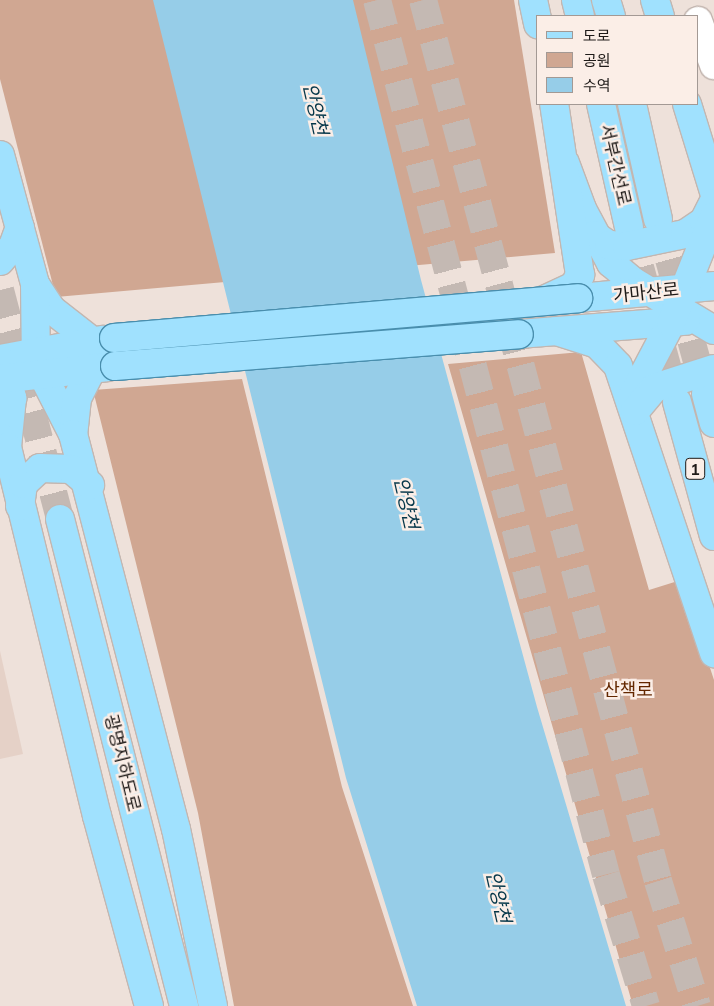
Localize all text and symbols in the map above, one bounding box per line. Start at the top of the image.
legend [536,15,699,105]
text: 도로 [583,26,611,45]
text: 공원 [583,51,611,70]
text: 수역 [583,76,611,95]
water label: 안양천 [298,81,332,137]
street label: 서부간선로 [595,122,635,208]
street label: 가마산로 [612,279,680,307]
road number: 1 [685,456,705,482]
water label: 안양천 [389,475,423,531]
park label: 산책로 [603,679,653,701]
street label: 광명지하도로 [100,712,144,814]
water label: 안양천 [481,869,515,925]

